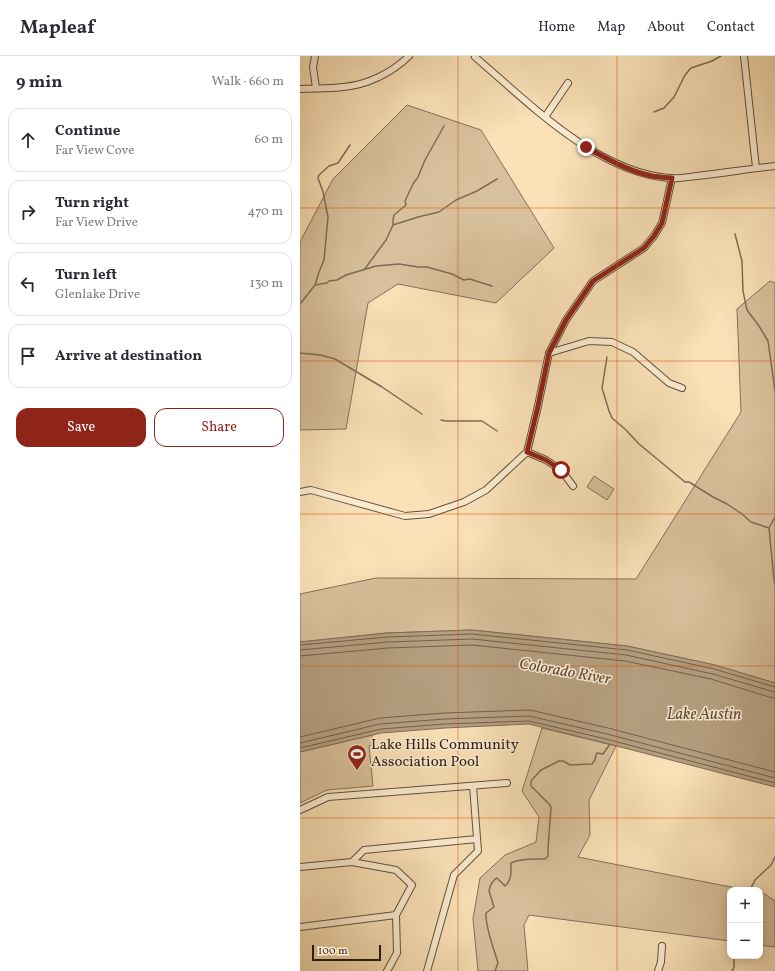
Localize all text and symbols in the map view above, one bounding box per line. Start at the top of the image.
text: Mapleaf [20,15,95,41]
text: Home [538,18,575,37]
text: Map [597,18,625,37]
text: About [647,18,685,37]
text: Contact [707,18,755,37]
text: 9 min [16,71,62,94]
text: Walk · 660 m [212,73,284,91]
text: Continue [55,121,120,142]
icon: ahead [17,129,39,151]
text: 60 m [255,131,283,149]
route end [577,138,595,156]
text: Far View Cove [55,142,134,160]
text: Turn right [55,193,129,214]
icon: right [17,201,39,223]
text: 470 m [248,203,283,221]
text: Far View Drive [55,214,138,232]
text: Turn left [55,265,117,286]
icon: left [17,273,39,295]
text: 130 m [250,275,283,293]
text: Glenlake Drive [55,286,140,304]
icon: arrive [17,345,39,367]
text: Arrive at destination [55,346,202,367]
button: Save [16,408,146,447]
button: Share [154,408,284,447]
route start [552,461,570,479]
water label: Colorado River [517,653,614,691]
water label: Lake Austin [667,704,741,726]
place label: Lake Hills Community Association Pool [371,735,519,773]
sports icon: Lake Hills Community Association Pool [346,743,368,771]
map controls [727,887,763,959]
button: + [727,887,763,923]
button: − [727,923,763,959]
scale bar [312,943,381,962]
text: 100 m [318,944,348,959]

